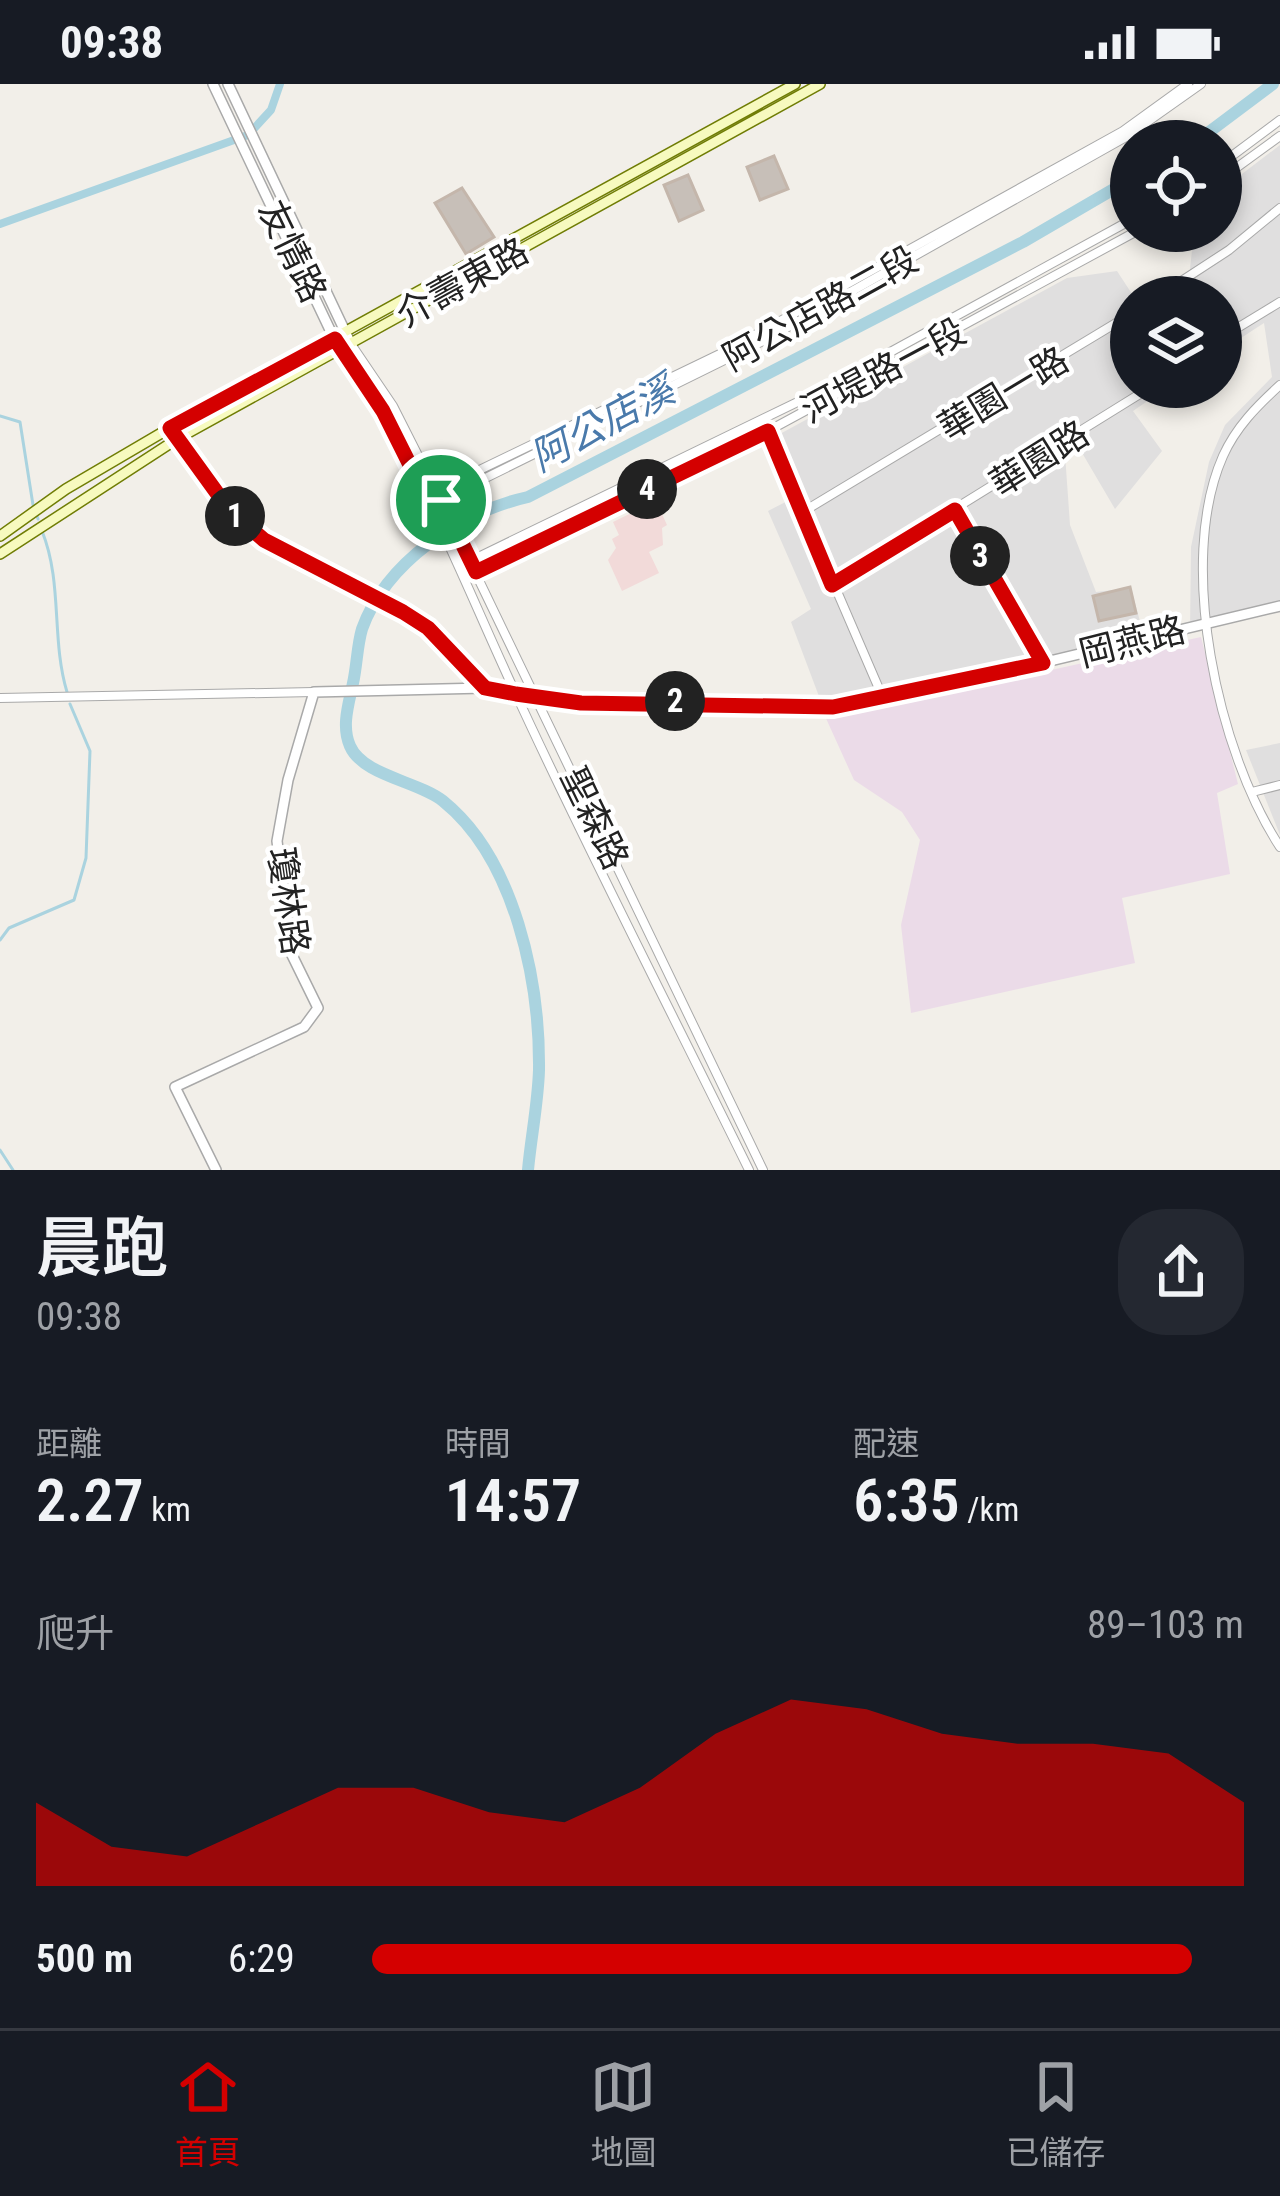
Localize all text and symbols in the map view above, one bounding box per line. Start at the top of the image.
text: 09:38 [60,16,163,69]
map controls [1110,120,1242,408]
button: locate [1110,120,1242,252]
street label: 友情路 [250,194,335,309]
street label: 介壽東路 [389,230,536,336]
street label: 阿公店路二段 [716,238,925,380]
button: layers [1110,276,1242,408]
street label: 河堤路一段 [794,310,973,432]
street label: 華園一路 [931,339,1076,449]
water label: 阿公店溪 [523,365,687,481]
street label: 華園路 [983,412,1096,505]
pin [390,449,492,551]
pin: 4 [617,459,677,519]
icon: arrive [408,467,474,533]
text: 4 [639,469,655,508]
pin: 1 [205,486,265,546]
text: 1 [227,496,243,535]
pin: 3 [950,526,1010,586]
text: 3 [972,536,988,575]
street label: 岡燕路 [1075,609,1190,675]
pin: 2 [645,671,705,731]
text: 2 [667,681,683,720]
street label: 聖森路 [552,761,637,876]
street label: 瓊林路 [260,845,316,958]
button: share [1118,1209,1244,1335]
text: 晨跑 [36,1210,168,1287]
text: 09:38 [36,1294,122,1340]
text: 距離 [36,1424,102,1463]
text: 時間 [445,1424,511,1463]
text: 配速 [853,1424,919,1463]
text: 2.27 [36,1465,144,1536]
text: 14:57 [445,1465,581,1536]
text: 6:35 [853,1465,960,1536]
text: km [144,1490,191,1529]
text: /km [960,1490,1019,1529]
text: 89–103 m [1087,1602,1244,1648]
text: 爬升 [36,1611,114,1657]
text: 500 m [36,1936,133,1982]
text: 6:29 [228,1936,295,1982]
tab: 首頁 [175,2054,241,2174]
tab: 地圖 [590,2054,656,2174]
tab: 已儲存 [1006,2054,1105,2174]

